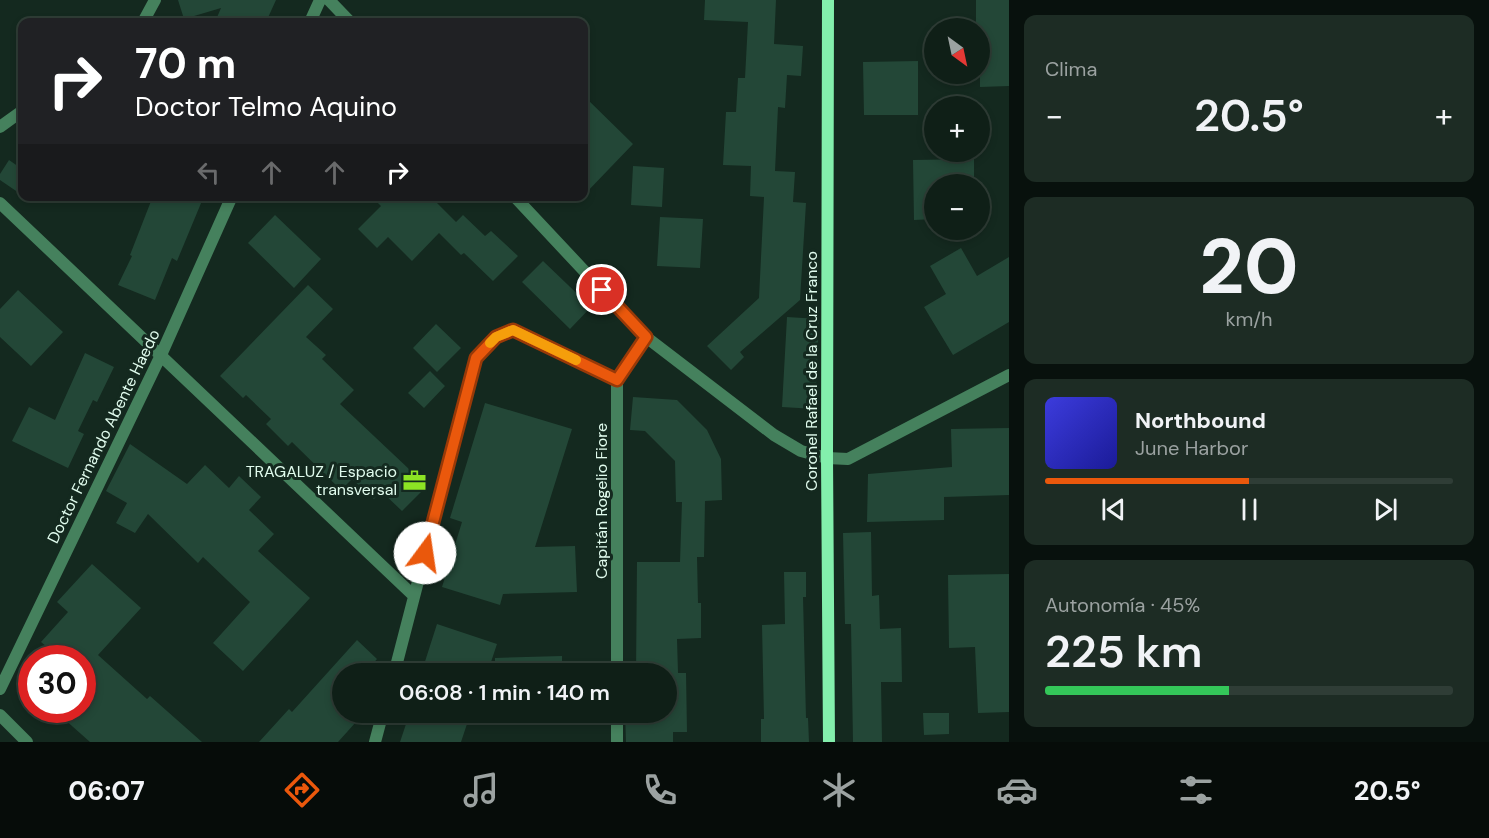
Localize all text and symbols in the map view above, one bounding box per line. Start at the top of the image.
north arrow [924,18,990,84]
map controls [924,18,990,240]
text: 70 m [135,36,236,91]
icon: right [36,42,114,120]
text: Clima [1045,56,1097,82]
text: 20.5° [1194,86,1304,145]
text: Doctor Telmo Aquino [135,89,397,124]
text: − [1045,94,1063,137]
text: + [1435,94,1453,137]
button: + [924,96,990,162]
icon: left [192,156,225,189]
icon: ahead [255,156,288,189]
icon: ahead [318,156,351,189]
icon: right [381,156,414,189]
button: − [924,174,990,240]
text: 20 [1199,216,1299,317]
street label: Coronel Rafael de la Cruz Franco [801,251,822,491]
pin [576,264,627,315]
icon: arrive [585,273,618,306]
text: km/h [1225,306,1273,332]
street label: Doctor Fernando Abente Haedo [42,326,165,547]
text: Northbound [1135,406,1266,435]
street label: Capitán Rogelio Fiore [591,423,612,579]
text: June Harbor [1135,435,1248,461]
place label: TRAGALUZ / Espacio transversal [246,461,397,500]
office icon: TRAGALUZ / Espacio transversal [402,467,428,493]
icon: previous [1097,493,1130,526]
icon: pause [1233,493,1266,526]
icon: next [1369,493,1402,526]
position arrow [393,521,457,585]
text: Autonomía · 45% [1045,592,1200,618]
text: 225 km [1045,622,1202,681]
speed limit sign: 30 [18,645,96,723]
text: 06:08 · 1 min · 140 m [399,678,610,707]
icon: directions [281,769,323,811]
icon: music [460,769,502,811]
icon: phone [639,769,681,811]
icon: climate [818,769,860,811]
icon: car [996,769,1038,811]
icon: filters [1175,769,1217,811]
text: 06:07 [68,773,145,808]
text: 20.5° [1354,773,1421,808]

